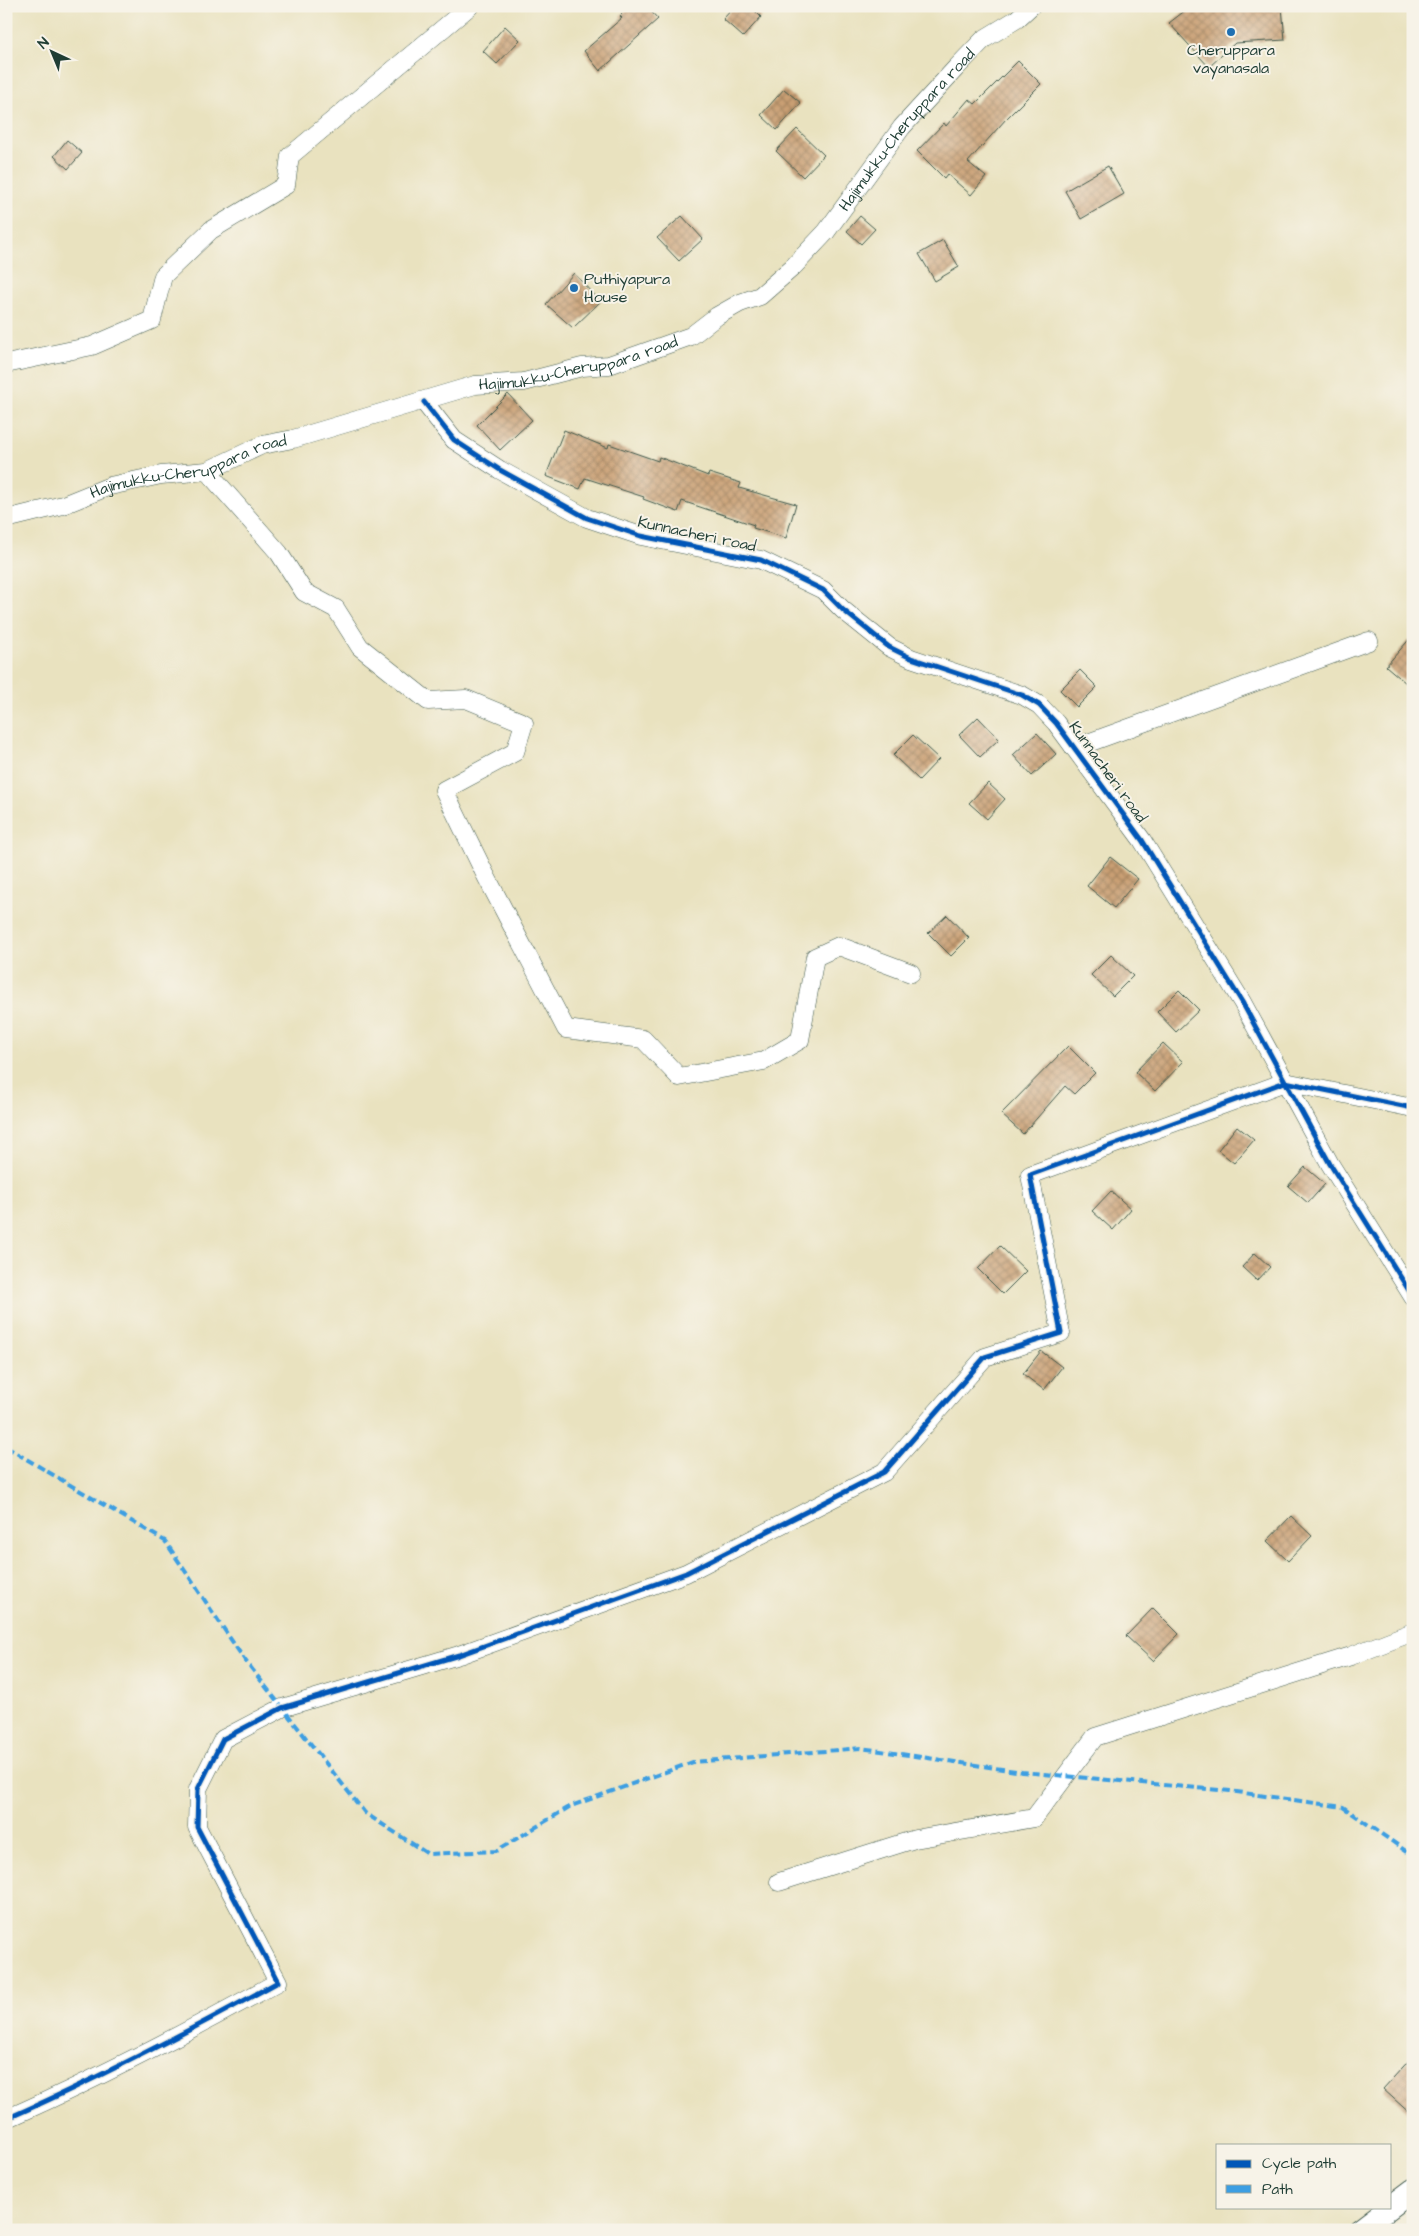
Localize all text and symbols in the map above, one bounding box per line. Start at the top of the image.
marker: Cheruppara vayanasala [1225,26,1237,38]
north arrow [28,28,78,78]
text: N [34,33,54,54]
place label: Cheruppara vayanasala [1187,39,1275,80]
street label: Hajimukku-Cheruppara road [834,44,980,216]
place label: Puthiyapura House [584,268,670,308]
marker: Puthiyapura House [568,282,580,294]
street label: Hajimukku-Cheruppara road [478,331,681,396]
street label: Hajimukku-Cheruppara road [87,429,288,504]
street label: Kunnacheri road [636,511,758,557]
street label: Kunnacheri road [1064,717,1152,827]
legend [1216,2144,1392,2208]
text: Cycle path [1262,2153,1337,2175]
text: Path [1262,2179,1293,2200]

